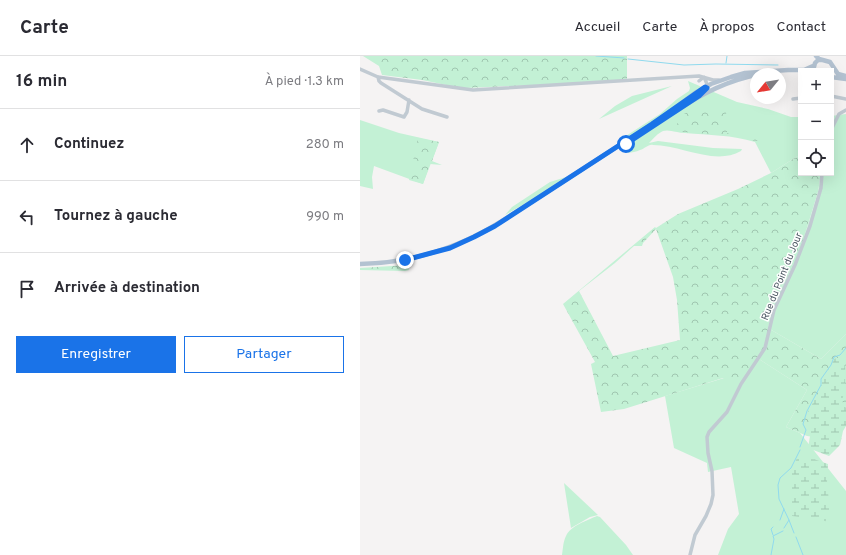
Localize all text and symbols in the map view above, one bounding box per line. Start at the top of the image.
text: Carte [20,16,69,40]
text: Accueil [574,19,620,36]
text: Carte [642,19,677,36]
text: À propos [699,19,755,36]
text: Contact [777,19,826,36]
north arrow [750,68,786,104]
map controls [798,68,834,176]
button: + [798,68,834,104]
text: 16 min [16,71,67,93]
text: À pied · 1.3 km [265,74,344,90]
button: − [798,104,834,140]
icon: ahead [16,134,38,156]
text: Continuez [54,135,124,154]
route start [617,135,635,153]
text: 280 m [306,137,344,153]
button: locate [798,140,834,176]
icon: left [16,206,38,228]
text: Tournez à gauche [54,207,178,226]
text: 990 m [306,209,344,225]
street label: Rue du Point du Jour [759,231,806,322]
route end [396,251,414,269]
icon: arrive [16,278,38,300]
text: Arrivée à destination [54,279,200,298]
button: Enregistrer [16,336,176,373]
button: Partager [184,336,344,373]

